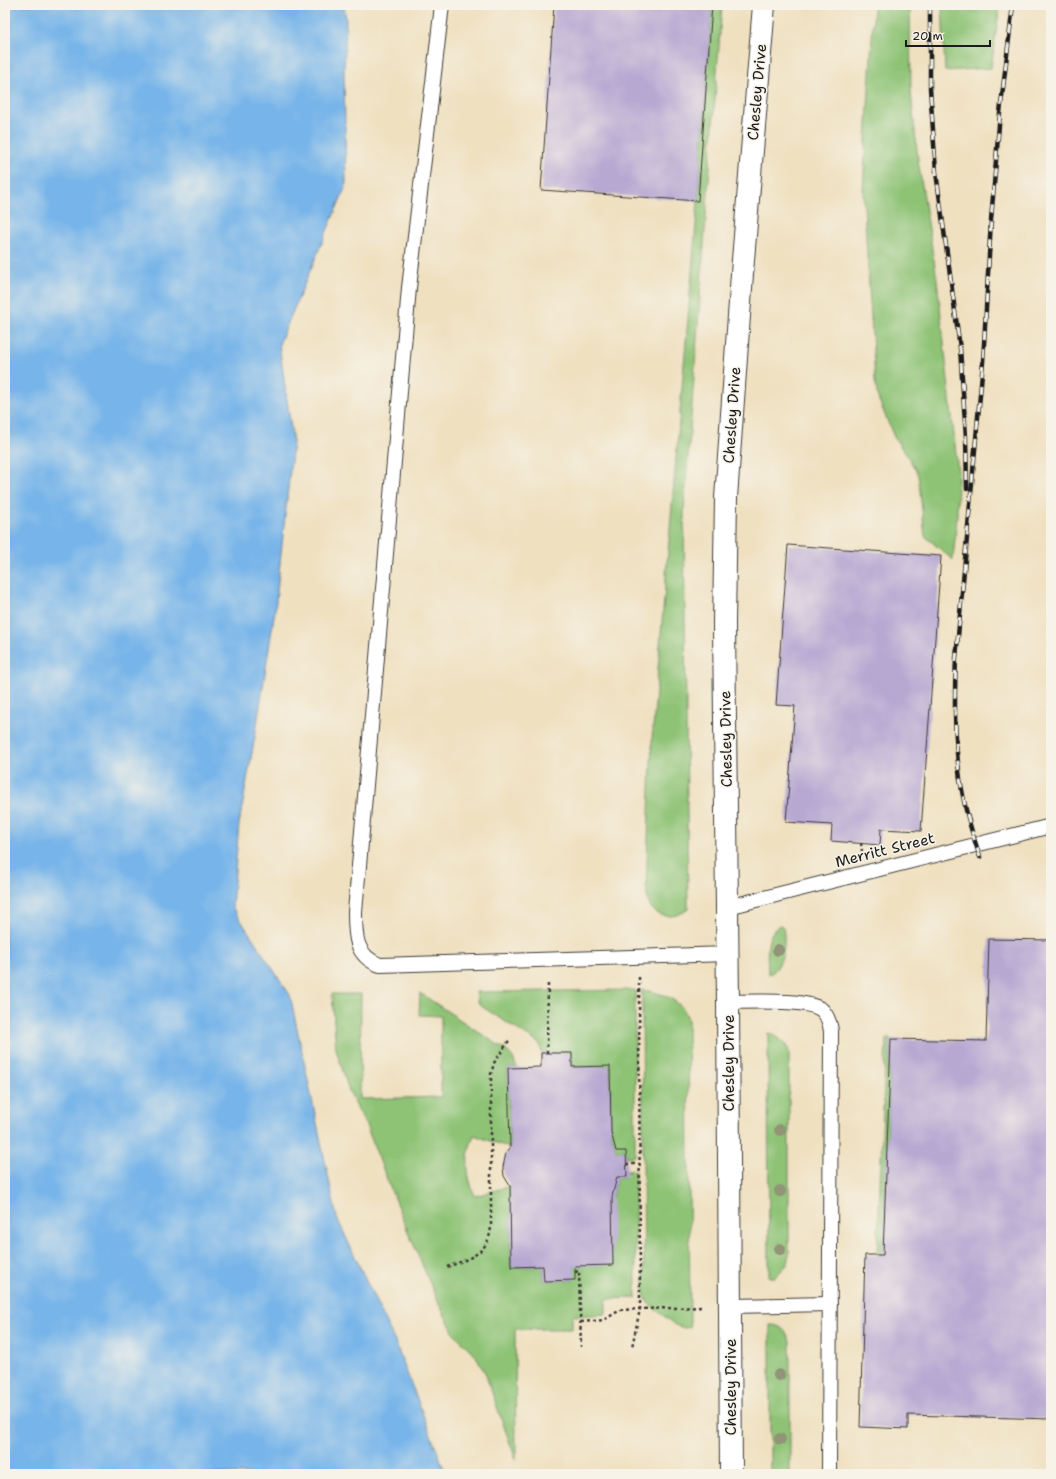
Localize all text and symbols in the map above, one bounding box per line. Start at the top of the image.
scale bar [906,22,990,48]
text: 20 m [912,28,943,44]
street label: Chesley Drive [743,43,771,141]
street label: Chesley Drive [719,366,745,464]
street label: Chesley Drive [715,690,737,788]
street label: Merritt Street [833,828,937,872]
street label: Chesley Drive [719,1015,739,1111]
street label: Chesley Drive [721,1339,741,1435]

